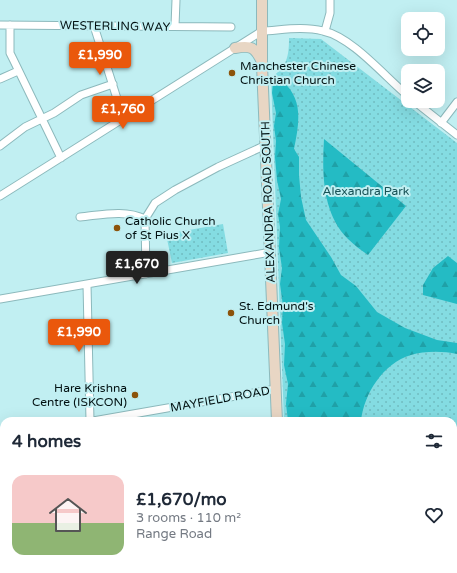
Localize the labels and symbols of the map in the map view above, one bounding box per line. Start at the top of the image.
street label: WESTERLING WAY [60,18,171,34]
pin: £1,990 [67,42,133,76]
place label: Manchester Chinese Christian Church [240,59,356,87]
marker: Manchester Chinese Christian Church [227,68,237,78]
pin: £1,760 [90,96,156,130]
street label: ALEXANDRA ROAD SOUTH [258,121,278,283]
park label: Alexandra Park [323,184,410,198]
place label: Catholic Church of St Pius X [125,214,216,242]
marker: Catholic Church of St Pius X [112,223,122,233]
pin: £1,670 [104,251,170,285]
place label: St. Edmund's Church [239,299,314,327]
marker: St. Edmund's Church [226,308,236,318]
pin: £1,990 [46,319,112,353]
place label: Hare Krishna Centre (ISKCON) [32,381,127,409]
street label: MAYFIELD ROAD [169,383,271,415]
marker: Hare Krishna Centre (ISKCON) [130,390,140,400]

